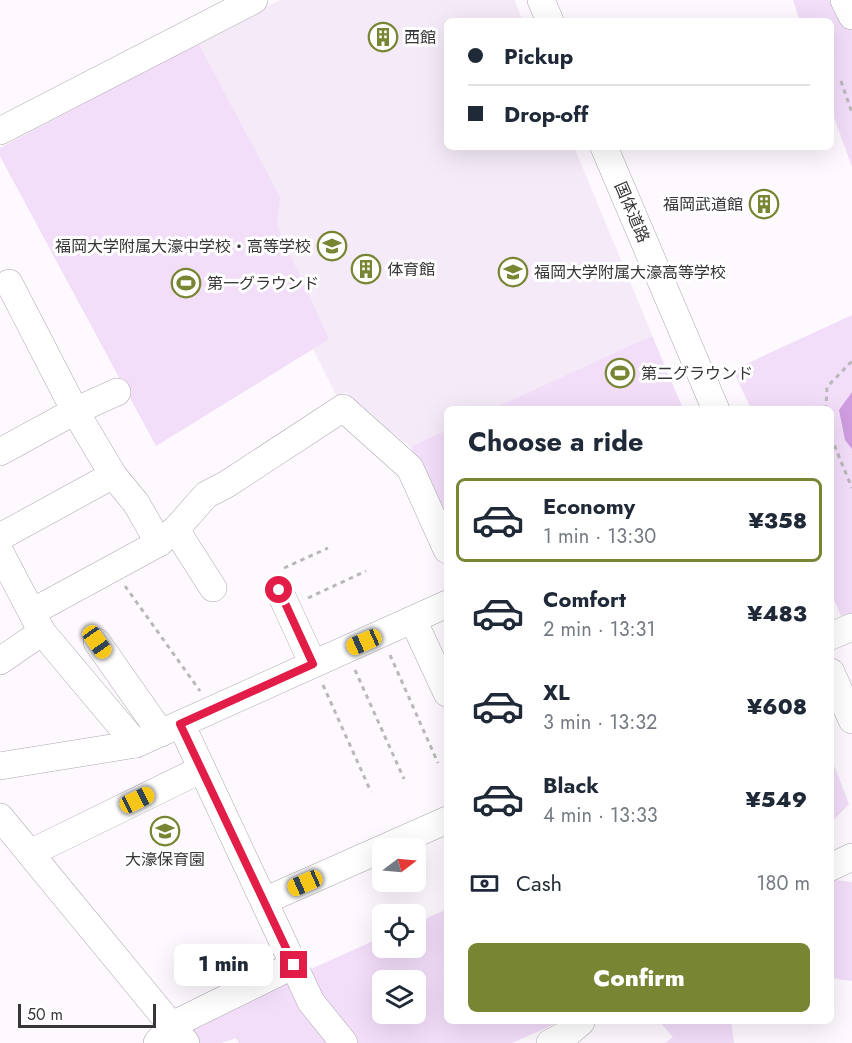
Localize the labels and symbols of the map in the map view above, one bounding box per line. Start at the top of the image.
building icon: 西館 [367,21,399,53]
place label: 西館 [404,26,436,49]
street label: 国体道路 [609,178,655,246]
building icon: 福岡武道館 [748,188,780,220]
place label: 福岡武道館 [663,193,743,216]
school or university icon: 福岡大学附属大濠中学校・高等学校 [316,230,348,262]
place label: 福岡大学附属大濠中学校・高等学校 [55,235,311,258]
building icon: 体育館 [350,253,382,285]
school or university icon: 福岡大学附属大濠高等学校 [497,256,529,288]
place label: 体育館 [387,258,435,281]
place label: 福岡大学附属大濠高等学校 [534,261,726,284]
sports icon: 第一グラウンド [170,267,202,299]
place label: 第一グラウンド [207,272,319,295]
sports icon: 第二グラウンド [604,357,636,389]
place label: 第二グラウンド [641,362,753,385]
route start [265,576,292,603]
car [79,622,115,662]
car [344,626,384,658]
car [117,784,157,816]
school or university icon: 大濠保育園 [149,815,181,847]
north arrow [372,838,426,892]
place label: 大濠保育園 [125,848,205,871]
car [285,867,325,899]
callout: 1 min [174,944,273,986]
route end [280,951,307,978]
scale bar [18,1001,156,1028]

